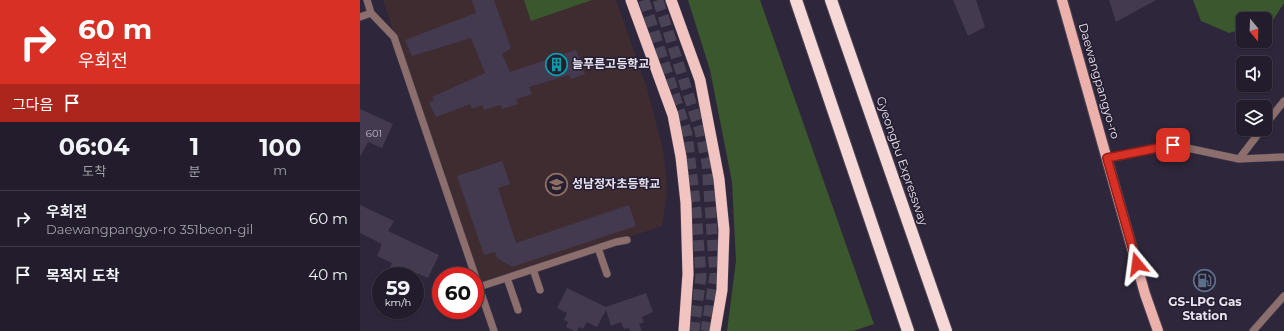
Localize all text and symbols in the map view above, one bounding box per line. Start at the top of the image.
text: 60 m [78,12,152,46]
north arrow [1236,12,1272,48]
map controls [1236,12,1272,136]
icon: right [12,16,64,68]
street label: Daewangpangyo-ro [1076,21,1123,141]
text: 우회전 [78,50,128,72]
building icon: 늘푸른고등학교 [544,51,570,77]
place label: 늘푸른고등학교 [572,56,649,71]
button: sound [1236,56,1272,92]
icon: arrive [61,92,83,114]
street label: Gyeongbu Expressway [873,94,932,228]
text: 그다음 [12,95,53,114]
button: layers [1236,100,1272,136]
house number: 601 [366,127,382,140]
pin [1156,128,1190,162]
text: 06:04 [59,132,130,161]
text: 1 [190,132,199,161]
text: 100 [259,133,301,162]
icon: arrive [1162,134,1184,156]
text: m [273,162,287,178]
text: 도착 [82,163,106,179]
text: 분 [188,163,200,179]
school or university icon: 성남정자초등학교 [543,171,569,197]
place label: 성남정자초등학교 [572,176,660,191]
text: 우회전 [46,202,87,221]
icon: right [12,208,34,230]
text: 60 m [309,209,348,228]
text: Daewangpangyo-ro 351beon-gil [46,221,253,237]
position arrow [1116,243,1158,285]
icon: arrive [12,264,34,286]
text: 40 m [308,265,348,284]
text: 목적지 도착 [46,266,119,285]
speed limit sign: 60 [432,267,484,319]
fuel station icon: GS-LPG Gas Station [1192,268,1218,294]
text: 59 [386,276,410,300]
place label: GS-LPG Gas Station [1168,294,1242,323]
text: km/h [385,296,411,309]

